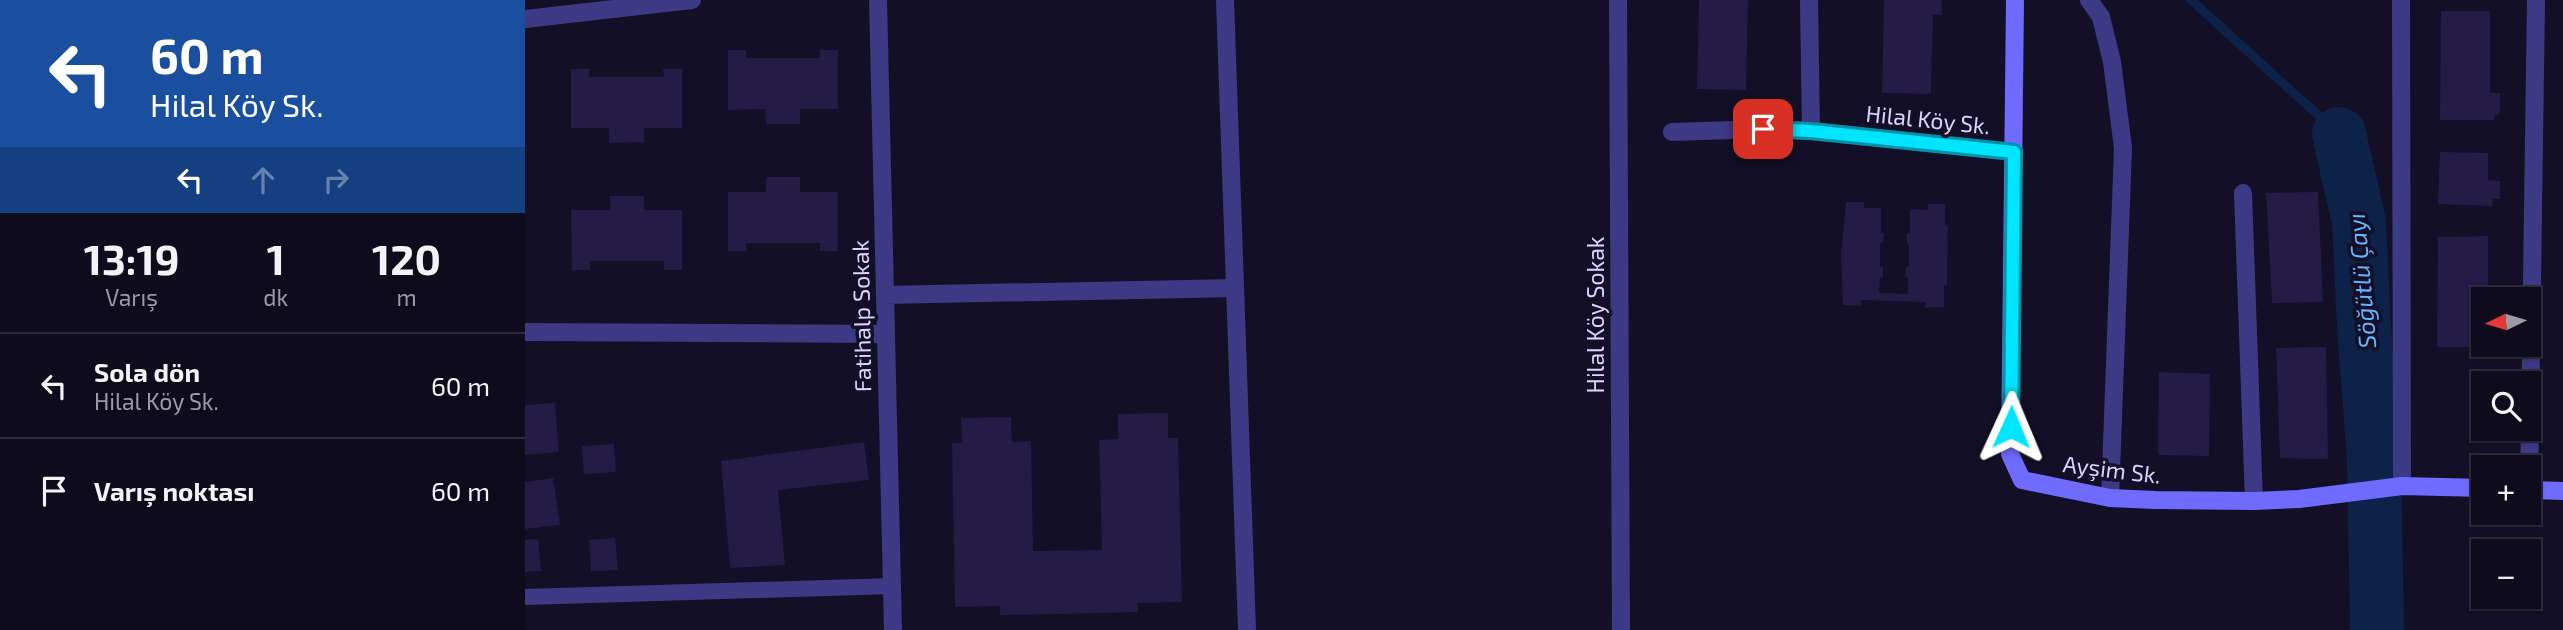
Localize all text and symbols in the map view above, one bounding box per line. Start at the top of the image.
text: 60 m [150,25,264,84]
icon: left [35,28,126,119]
text: Hilal Köy Sk. [150,85,324,123]
pin [1733,99,1793,159]
street label: Hilal Köy Sk. [1864,99,1992,139]
icon: arrive [1744,110,1782,148]
icon: left [171,161,209,199]
icon: ahead [244,161,282,199]
icon: right [317,161,355,199]
water label: Söğütlü Çayı [2341,212,2382,350]
text: 13:19 [84,233,180,283]
text: 1 [267,233,285,283]
text: 120 [372,233,441,283]
street label: Hilal Köy Sokak [1581,236,1609,393]
street label: Fatihalp Sokak [846,239,876,392]
text: Varış [105,283,158,311]
text: dk [263,283,288,311]
text: m [397,283,417,311]
north arrow [2471,287,2541,357]
map controls [2471,287,2541,609]
text: Sola dön [94,356,200,387]
icon: left [35,367,73,405]
text: 60 m [431,370,490,401]
button: search [2471,371,2541,441]
text: Hilal Köy Sk. [94,387,219,415]
position arrow [1974,390,2048,464]
street label: Ayşim Sk. [2061,449,2163,490]
button: + [2471,455,2541,525]
icon: arrive [35,472,73,510]
text: Varış noktası [94,475,254,506]
text: 60 m [431,475,490,506]
button: − [2471,539,2541,609]

